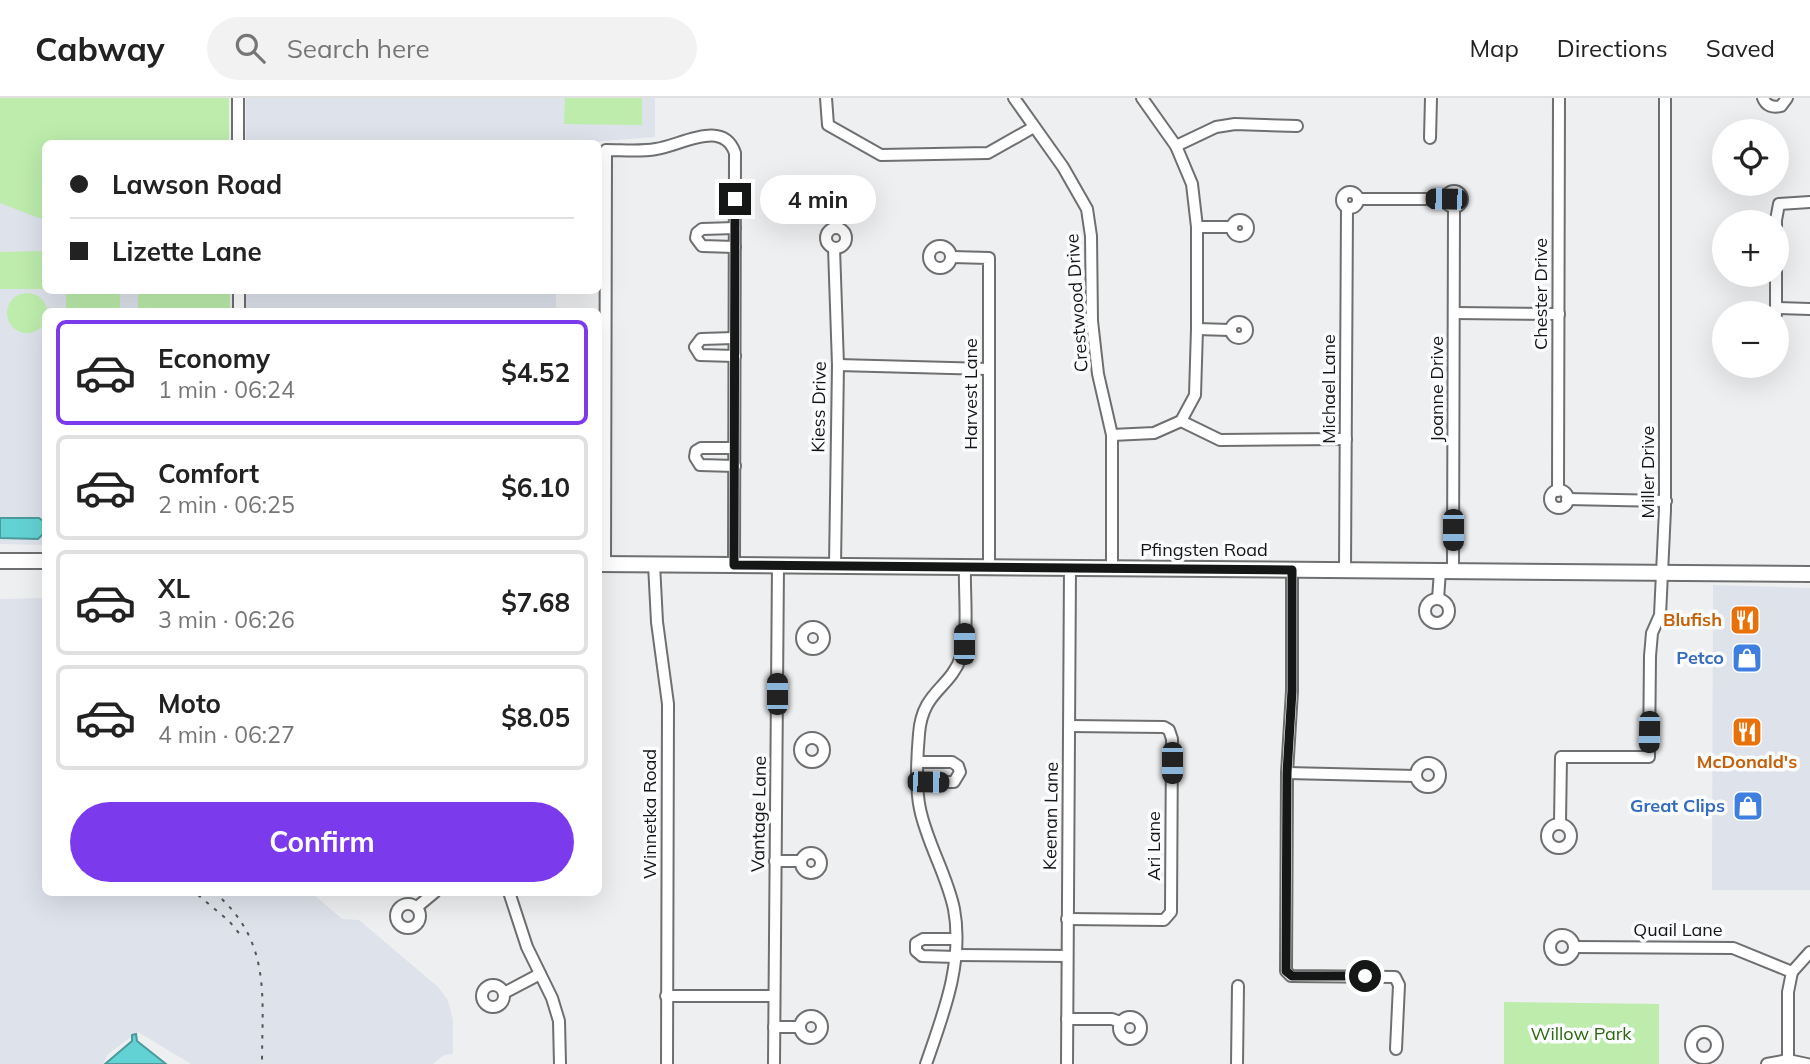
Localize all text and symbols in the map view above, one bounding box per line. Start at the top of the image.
search box [207,17,697,80]
text: Cabway [35,28,165,69]
icon: search [231,29,269,67]
text: Search here [287,32,430,65]
text: Map [1469,33,1519,63]
text: Directions [1557,33,1668,63]
text: Saved [1706,33,1775,63]
map controls [1712,119,1789,378]
button: locate [1712,119,1789,196]
text: Lawson Road [112,168,282,201]
callout: 4 min [760,174,875,224]
route end [719,183,751,215]
text: 4 min [788,185,848,214]
car [1425,188,1468,210]
button: + [1712,210,1789,287]
street label: Crestwood Drive [1060,233,1093,373]
text: Lizette Lane [112,235,262,268]
street label: Chester Drive [1529,238,1552,350]
button: − [1712,301,1789,378]
street label: Michael Lane [1317,334,1340,444]
street label: Joanne Drive [1425,336,1448,442]
street label: Harvest Lane [959,338,982,450]
icon: car [74,341,137,404]
text: Economy [158,342,270,375]
text: $4.52 [501,356,570,389]
street label: Kiess Drive [806,361,831,453]
text: 1 min · 06:24 [158,375,295,404]
street label: Miller Drive [1636,426,1659,518]
icon: car [74,456,137,519]
text: Comfort [158,457,259,490]
text: $6.10 [501,471,570,504]
text: 2 min · 06:25 [158,490,295,519]
car [1443,509,1464,551]
street label: Pfingsten Road [1140,538,1268,561]
icon: car [74,571,137,634]
text: XL [158,572,190,605]
text: $7.68 [501,586,570,619]
restaurant icon: Blufish [1728,603,1762,637]
text: 3 min · 06:26 [158,605,295,634]
place label: Blufish [1663,608,1722,631]
car [954,623,975,665]
shop icon: Petco [1730,641,1764,675]
place label: Petco [1676,646,1724,669]
car [767,673,788,715]
icon: car [74,686,137,749]
text: Moto [158,687,221,720]
text: $8.05 [501,701,570,734]
car [1639,711,1660,753]
restaurant icon: McDonald's [1730,715,1764,749]
text: 4 min · 06:27 [158,720,295,749]
car [1162,742,1183,784]
street label: Winnetka Road [638,749,661,879]
place label: McDonald's [1697,750,1797,773]
street label: Vantage Lane [746,756,771,872]
street label: Keenan Lane [1038,762,1063,870]
car [907,771,950,793]
shop icon: Great Clips [1731,789,1765,823]
place label: Great Clips [1630,794,1725,817]
button: Confirm [70,802,574,882]
street label: Ari Lane [1142,811,1165,881]
street label: Quail Lane [1633,918,1723,941]
route start [1349,960,1381,992]
park label: Willow Park [1530,1022,1632,1045]

